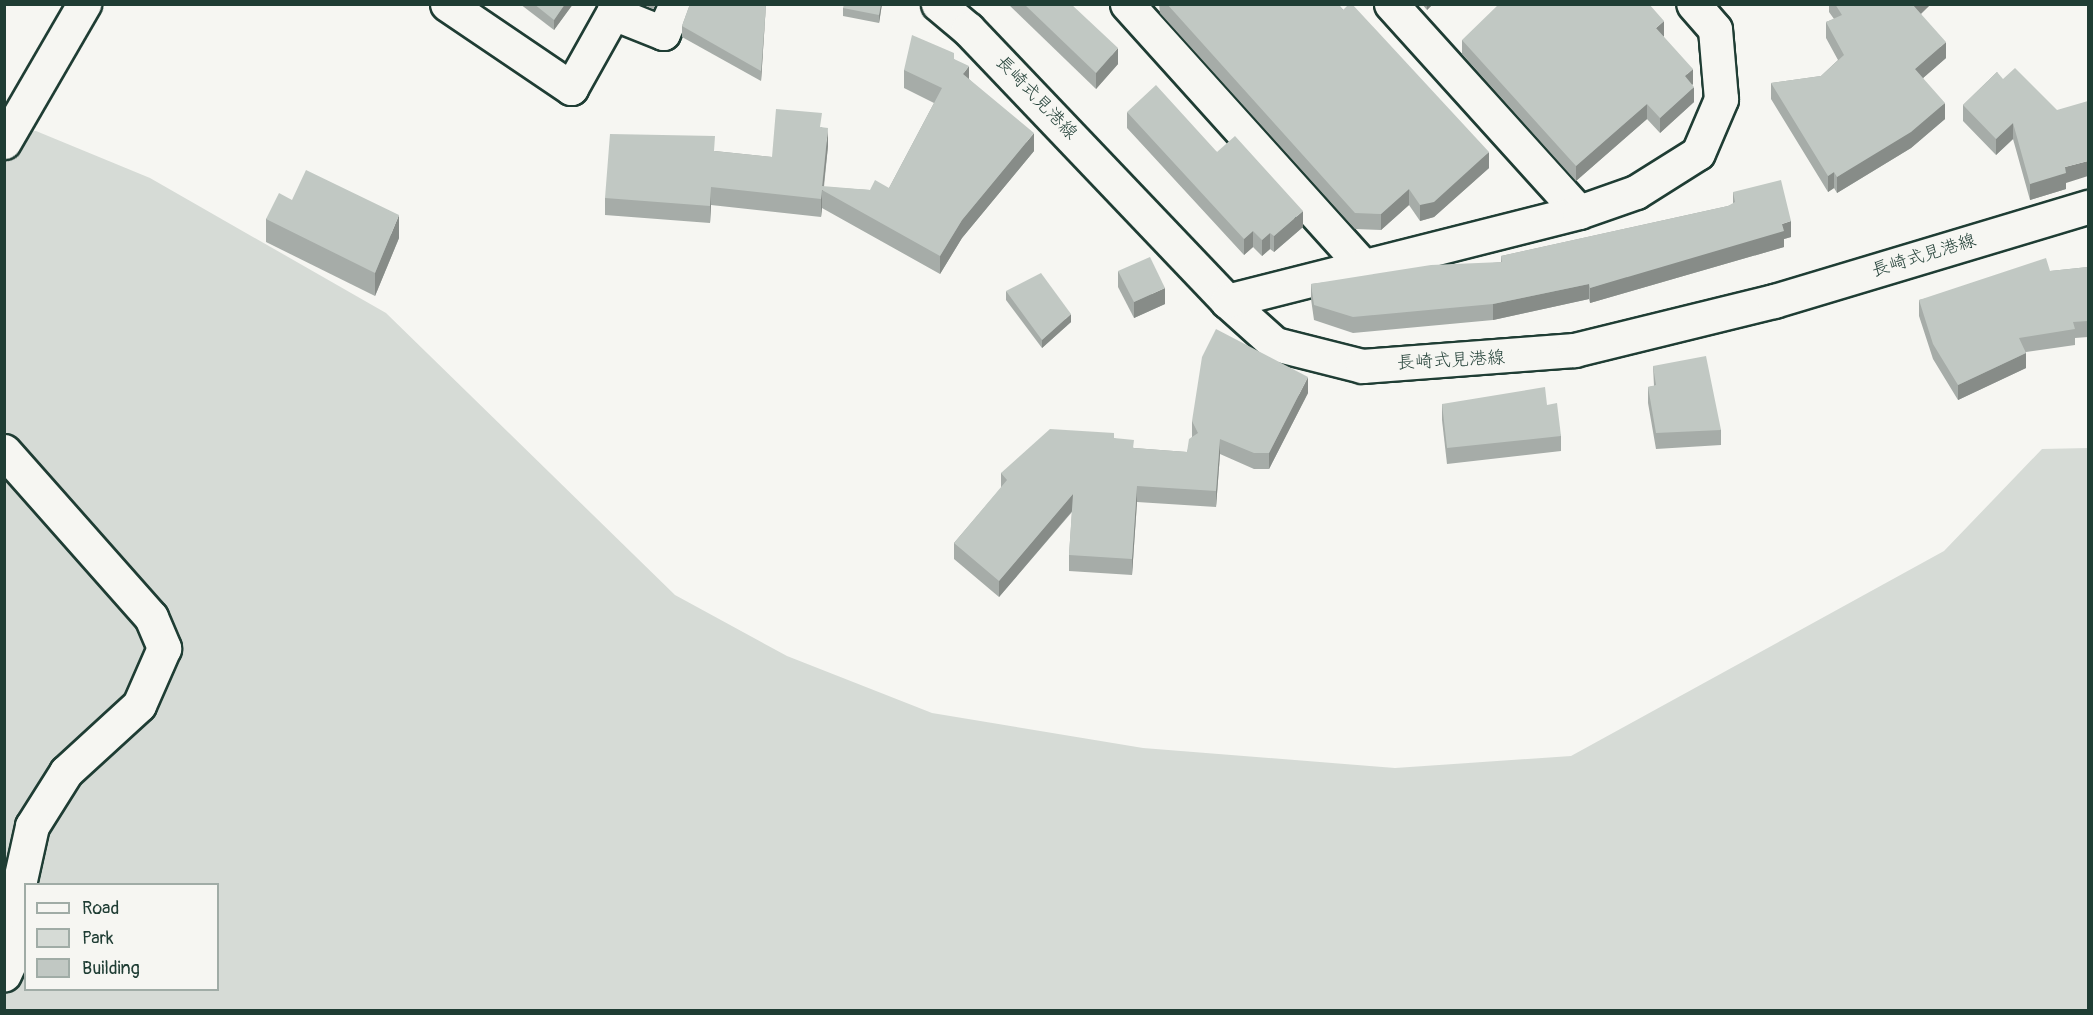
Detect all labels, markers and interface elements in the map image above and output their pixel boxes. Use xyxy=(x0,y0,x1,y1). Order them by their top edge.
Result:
street label: 長崎式見港線 xyxy=(991,52,1081,144)
street label: 長崎式見港線 xyxy=(1869,230,1979,282)
street label: 長崎式見港線 xyxy=(1397,347,1505,375)
legend xyxy=(24,883,219,991)
text: Road xyxy=(82,897,119,920)
text: Park xyxy=(82,927,114,950)
text: Building xyxy=(82,957,140,980)

